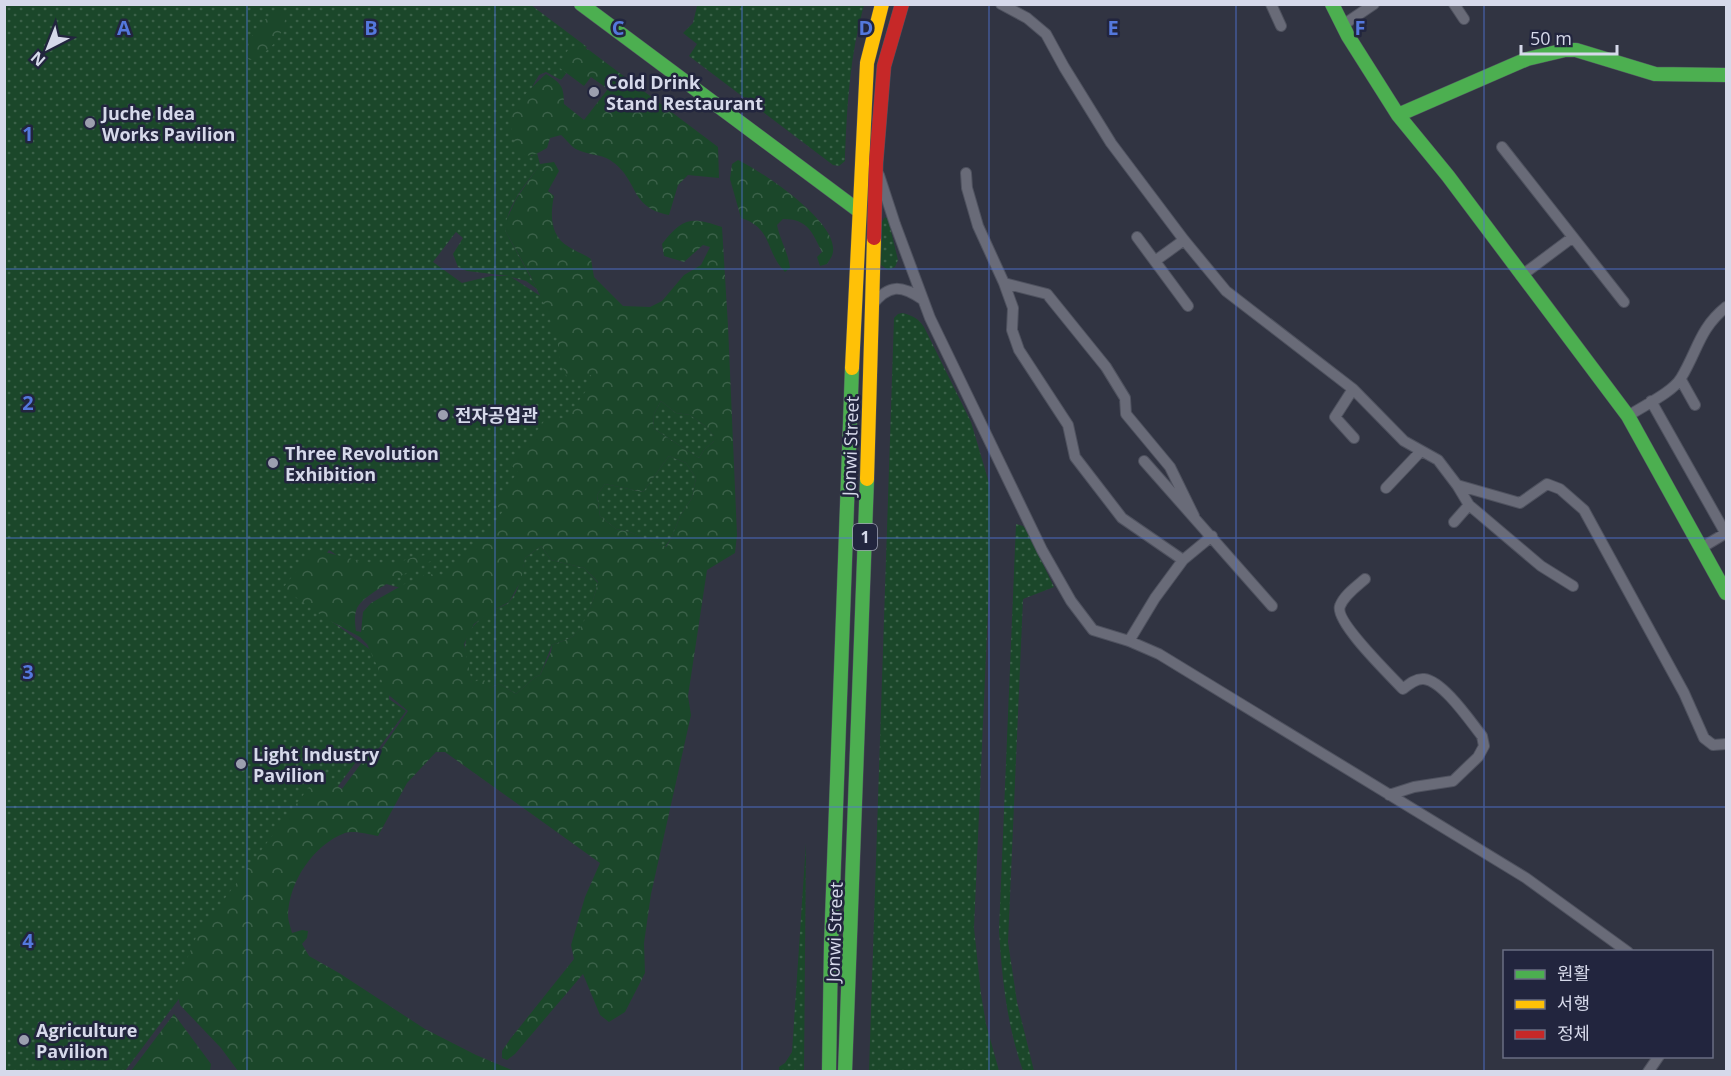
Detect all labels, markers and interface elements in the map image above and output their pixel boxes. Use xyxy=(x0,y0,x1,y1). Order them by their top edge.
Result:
text: A xyxy=(117,14,131,41)
text: B xyxy=(364,14,378,41)
text: C xyxy=(612,14,625,41)
text: D xyxy=(859,14,873,41)
text: E xyxy=(1107,14,1119,41)
text: F xyxy=(1355,14,1365,41)
north arrow xyxy=(18,18,78,78)
scale bar xyxy=(1521,18,1617,56)
text: 50 m xyxy=(1530,26,1572,50)
text: N xyxy=(26,47,50,72)
place label: Cold Drink Stand Restaurant xyxy=(606,70,763,115)
marker: Cold Drink Stand Restaurant xyxy=(587,85,601,99)
place label: Juche Idea Works Pavilion xyxy=(100,101,235,146)
marker: Juche Idea Works Pavilion xyxy=(83,116,97,130)
text: 1 xyxy=(22,120,34,147)
text: 2 xyxy=(22,389,34,416)
street label: Jonwi Street xyxy=(836,396,864,498)
place label: 전자공업관 xyxy=(455,403,538,427)
marker: 전자공업관 xyxy=(436,408,450,422)
place label: Three Revolution Exhibition xyxy=(285,441,439,486)
marker: Three Revolution Exhibition xyxy=(266,456,280,470)
road number: 1 xyxy=(853,524,877,550)
text: 3 xyxy=(22,658,34,685)
place label: Light Industry Pavilion xyxy=(253,742,380,787)
marker: Light Industry Pavilion xyxy=(234,757,248,771)
street label: Jonwi Street xyxy=(820,882,848,984)
text: 4 xyxy=(22,927,34,954)
legend xyxy=(1503,950,1713,1058)
text: 원활 xyxy=(1557,961,1590,985)
text: 서행 xyxy=(1557,991,1590,1015)
place label: Agriculture Pavilion xyxy=(36,1018,137,1063)
text: 정체 xyxy=(1557,1021,1590,1045)
marker: Agriculture Pavilion xyxy=(17,1033,31,1047)

